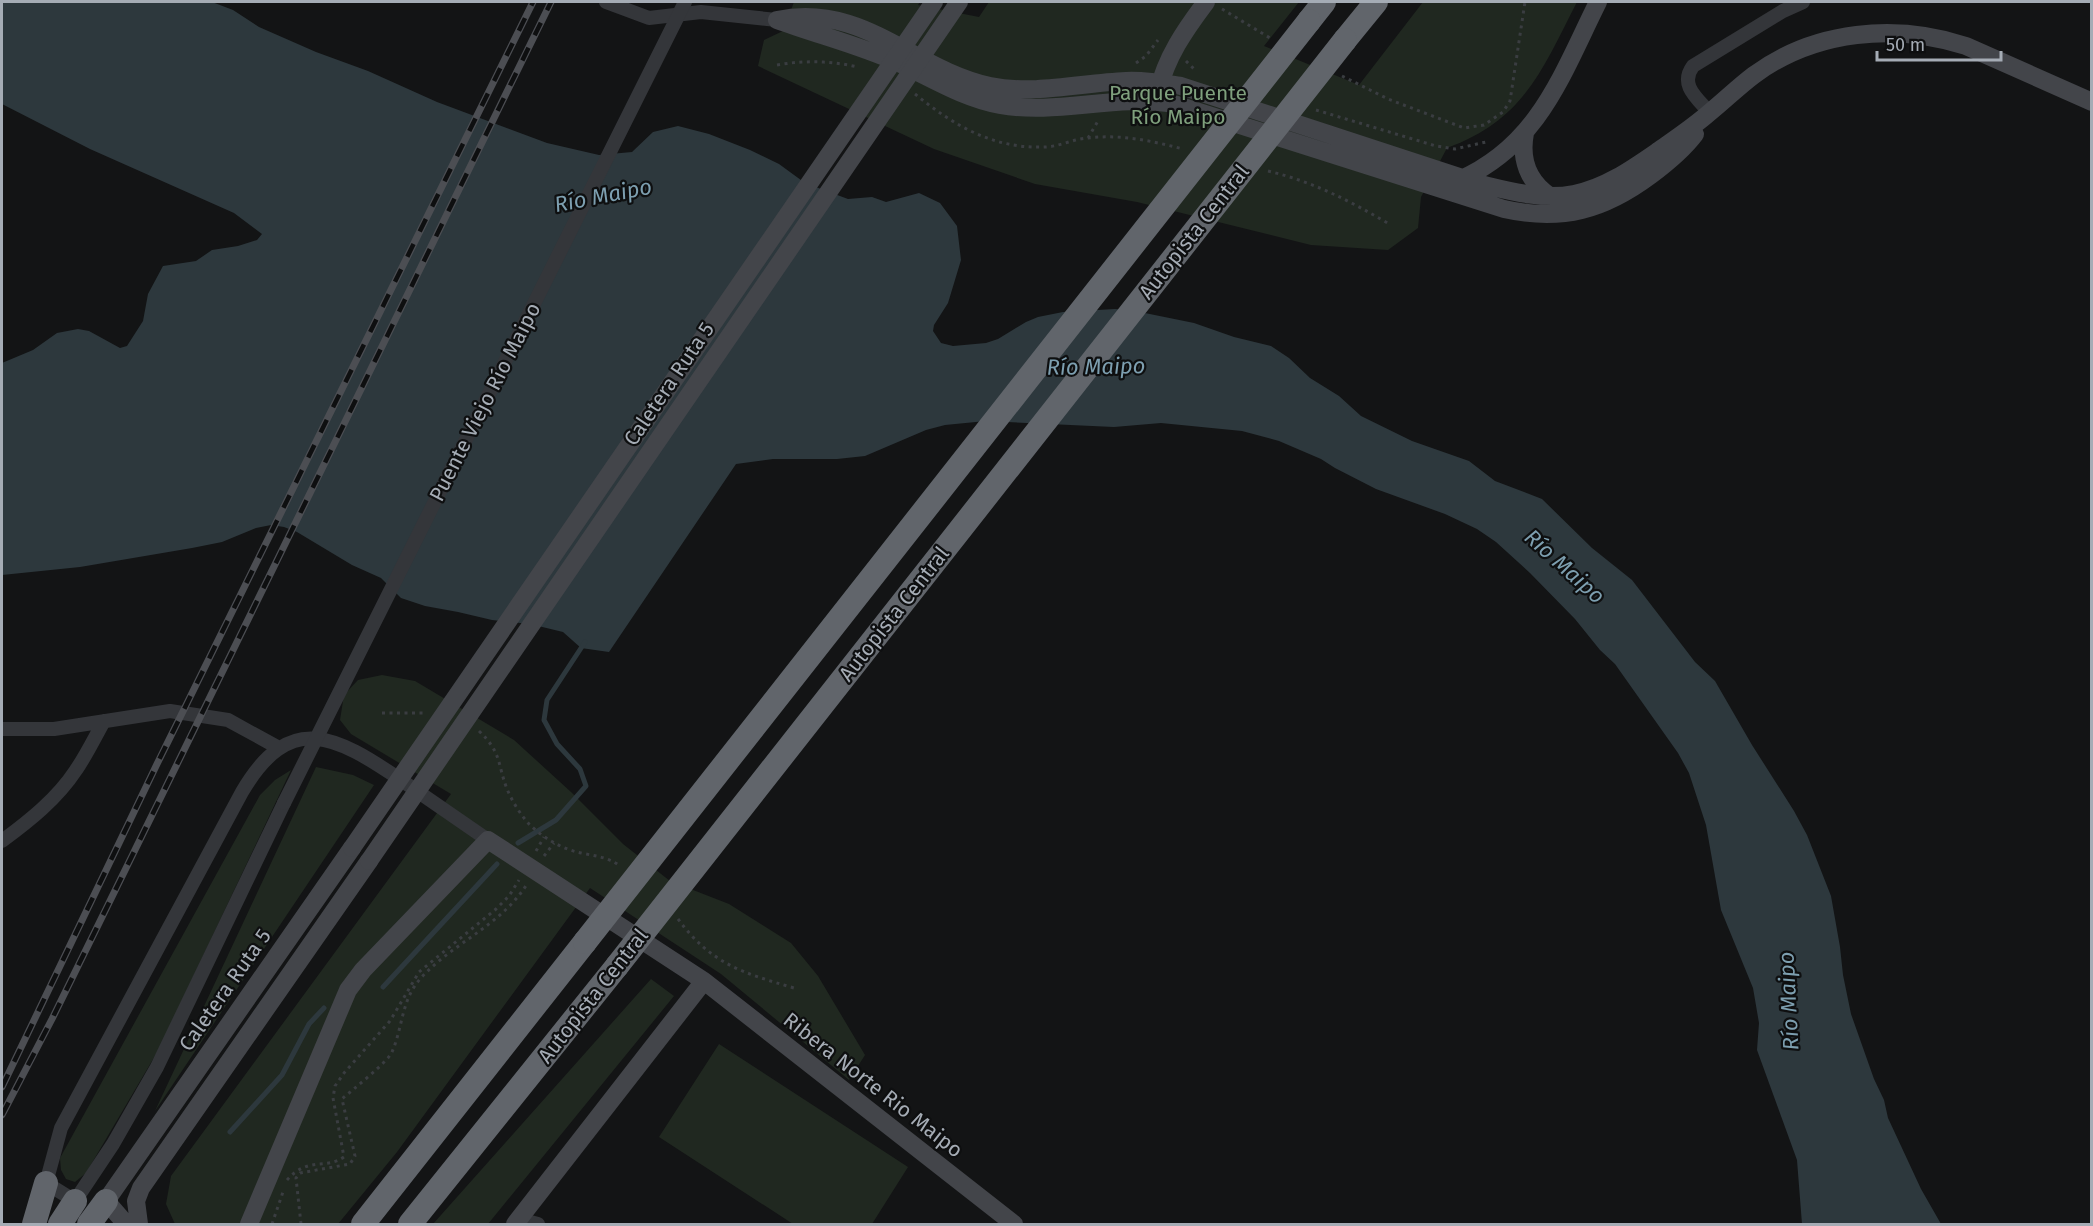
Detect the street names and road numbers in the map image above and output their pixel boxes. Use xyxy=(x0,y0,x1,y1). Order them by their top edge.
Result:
street label: Autopista Central xyxy=(1133,159,1255,305)
street label: Puente Viejo Río Maipo xyxy=(424,298,546,506)
street label: Caletera Ruta 5 xyxy=(618,317,720,451)
street label: Autopista Central xyxy=(833,541,955,687)
street label: Autopista Central xyxy=(532,923,654,1069)
street label: Caletera Ruta 5 xyxy=(173,924,277,1056)
street label: Ribera Norte Rio Maipo xyxy=(778,1007,968,1163)

